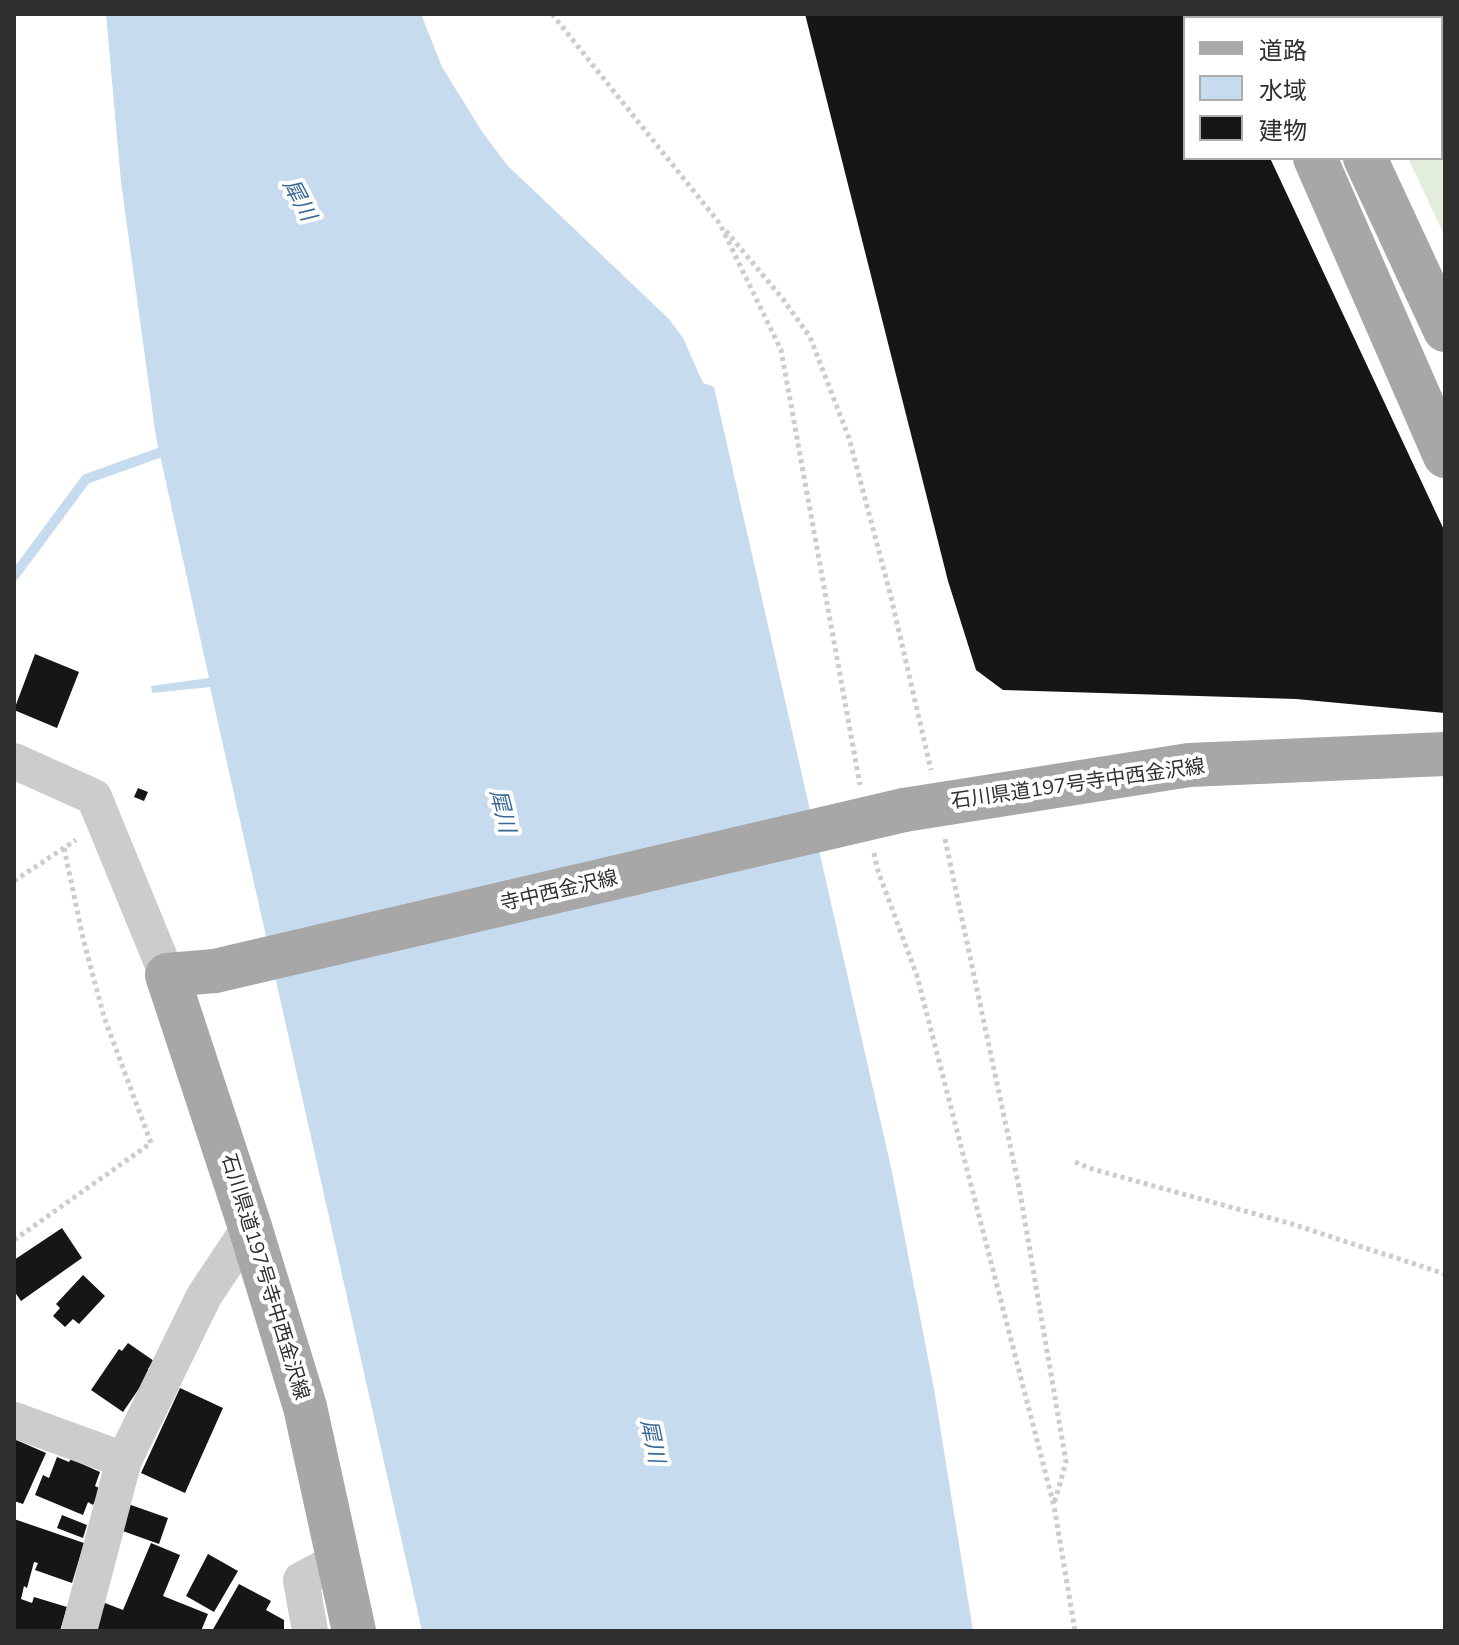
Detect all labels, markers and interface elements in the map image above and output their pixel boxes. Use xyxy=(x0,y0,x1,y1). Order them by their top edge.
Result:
legend xyxy=(1183,16,1443,160)
text: 道路 xyxy=(1259,35,1307,65)
text: 水域 xyxy=(1259,75,1307,105)
text: 建物 xyxy=(1259,115,1307,145)
water label: 犀川 xyxy=(277,174,321,226)
street label: 石川県道197号寺中西金沢線 xyxy=(950,754,1206,814)
water label: 犀川 xyxy=(484,786,520,836)
street label: 寺中西金沢線 xyxy=(498,866,620,916)
street label: 石川県道197号寺中西金沢線 xyxy=(216,1151,314,1403)
water label: 犀川 xyxy=(635,1417,669,1465)

